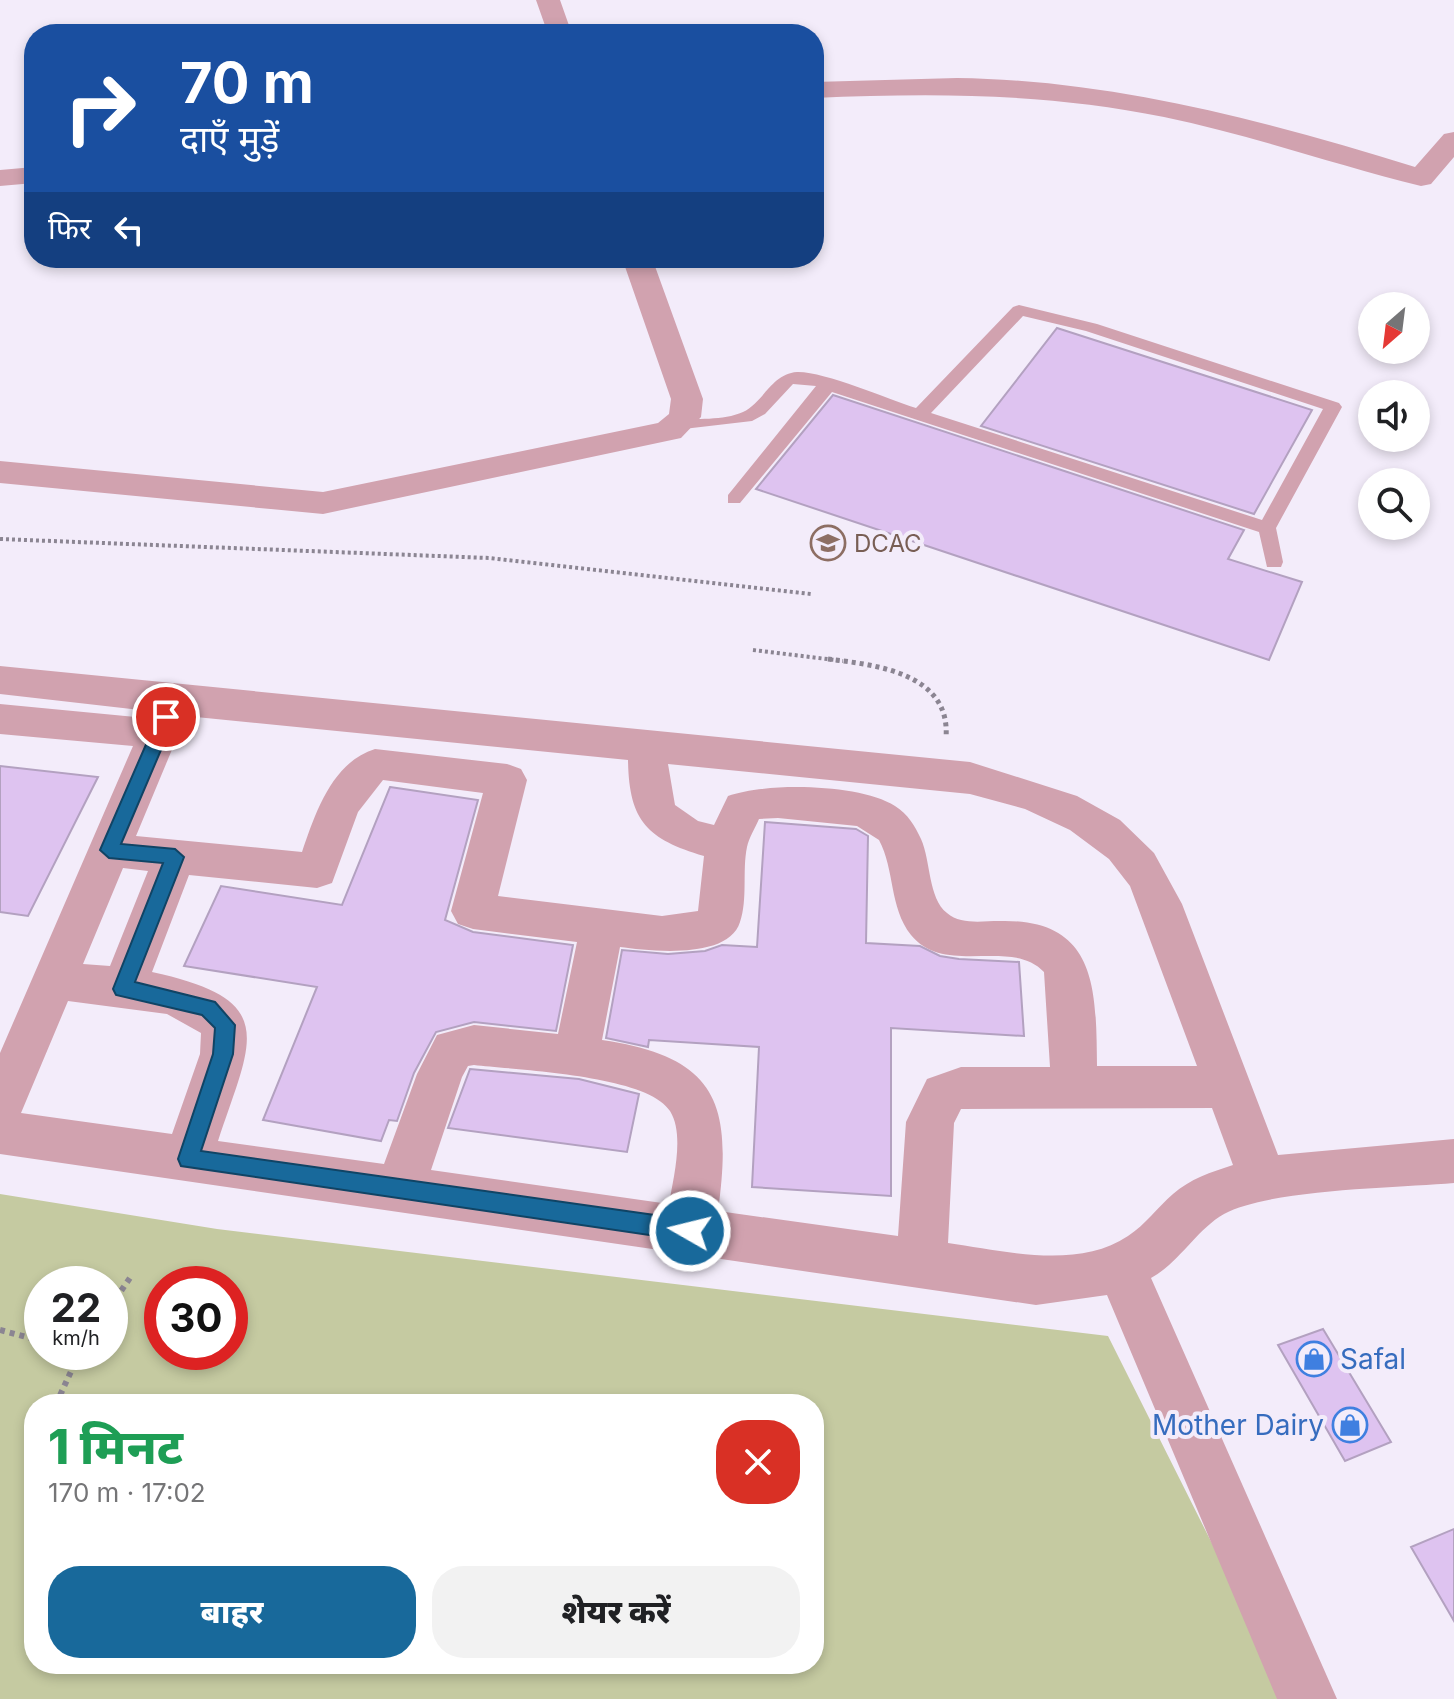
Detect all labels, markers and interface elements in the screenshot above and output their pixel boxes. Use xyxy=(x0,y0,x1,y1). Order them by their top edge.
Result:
text: 70 m xyxy=(180,49,314,117)
icon: right xyxy=(48,56,152,160)
text: दाएँ मुड़ें xyxy=(180,117,279,161)
icon: left xyxy=(107,208,151,252)
text: फिर xyxy=(48,210,91,246)
north arrow xyxy=(1358,292,1430,364)
map controls xyxy=(1358,292,1430,540)
button: sound xyxy=(1358,380,1430,452)
button: search xyxy=(1358,468,1430,540)
school or university icon: DCAC xyxy=(809,524,847,562)
place label: DCAC xyxy=(854,529,922,558)
pin xyxy=(132,683,200,751)
icon: arrive xyxy=(144,695,188,739)
position arrow xyxy=(648,1189,732,1273)
speed limit sign: 30 xyxy=(144,1266,248,1370)
text: 22 xyxy=(51,1283,101,1332)
text: km/h xyxy=(52,1326,100,1350)
shop icon: Safal xyxy=(1295,1340,1333,1378)
place label: Safal xyxy=(1340,1342,1406,1376)
shop icon: Mother Dairy xyxy=(1331,1406,1369,1444)
place label: Mother Dairy xyxy=(1152,1408,1324,1442)
text: 1 मिनट xyxy=(48,1417,183,1476)
button: close xyxy=(716,1420,800,1504)
text: 170 m · 17:02 xyxy=(48,1477,206,1508)
button: बाहर xyxy=(48,1566,416,1658)
button: शेयर करें xyxy=(432,1566,800,1658)

